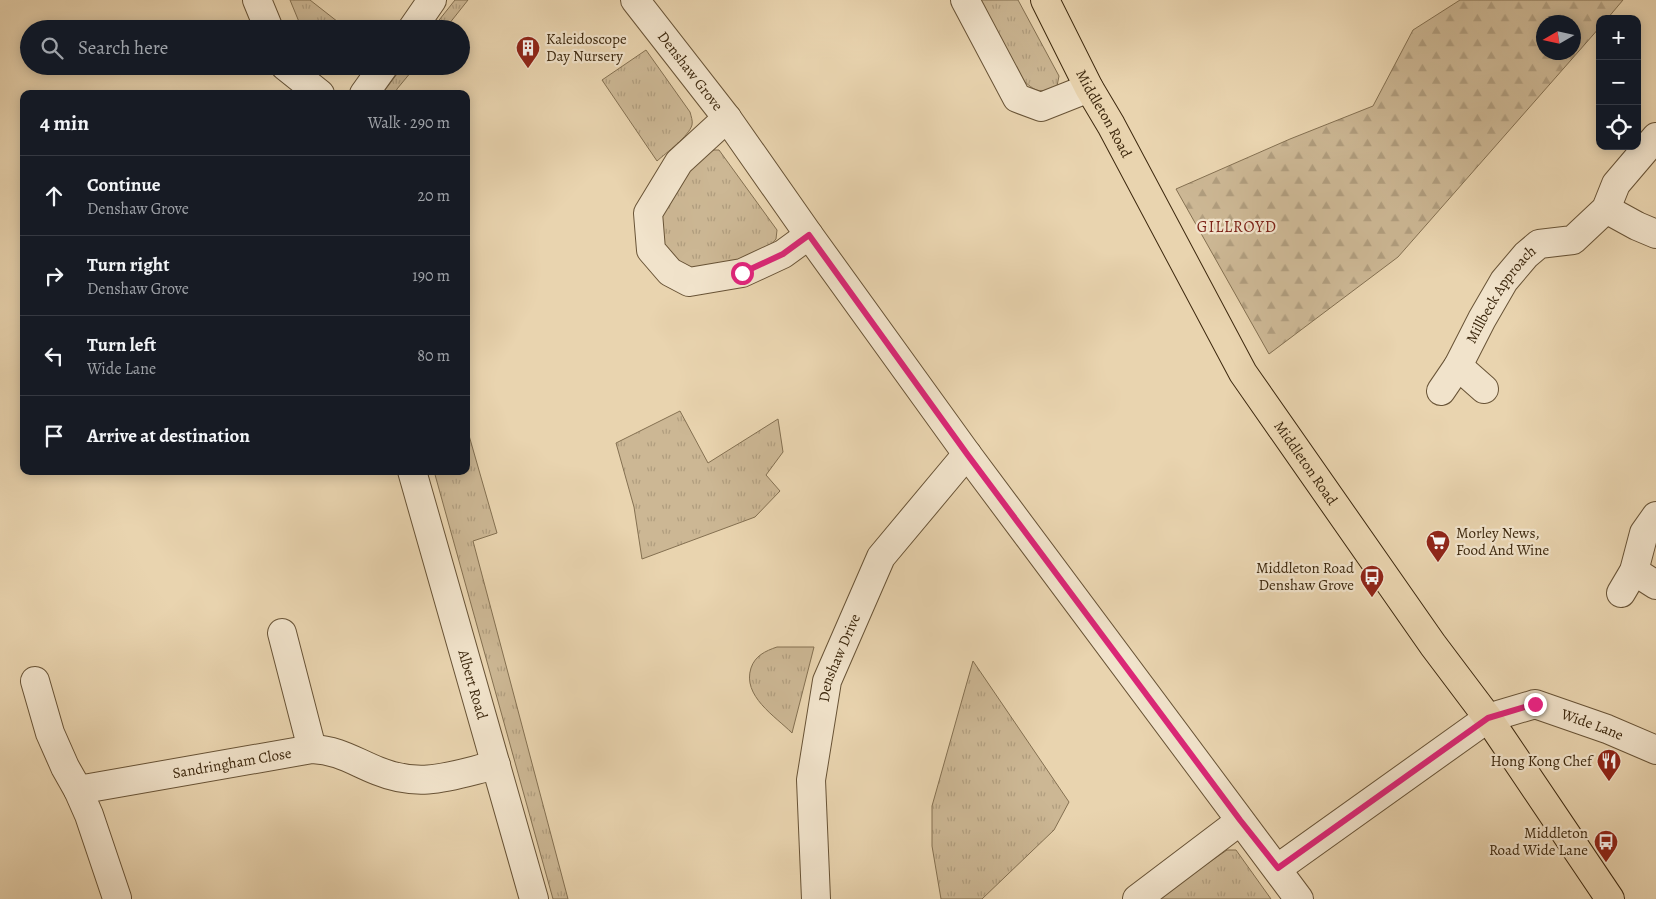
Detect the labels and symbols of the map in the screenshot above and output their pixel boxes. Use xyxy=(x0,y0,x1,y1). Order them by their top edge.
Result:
north arrow xyxy=(1536,15,1581,60)
street label: Denshaw Grove xyxy=(653,27,728,115)
place label: Kaleidoscope Day Nursery xyxy=(546,29,627,66)
building icon: Kaleidoscope Day Nursery xyxy=(515,35,541,69)
street label: Middleton Road xyxy=(1071,66,1137,162)
district label: GILLROYD xyxy=(1197,216,1277,238)
street label: Millbeck Approach xyxy=(1461,241,1540,347)
route start xyxy=(731,262,754,285)
street label: Middleton Road xyxy=(1269,417,1343,510)
place label: Morley News, Food And Wine xyxy=(1456,523,1550,560)
supermarket icon: Morley News, Food And Wine xyxy=(1425,529,1451,563)
place label: Middleton Road Denshaw Grove xyxy=(1256,558,1355,595)
bus stop icon: Middleton Road Denshaw Grove xyxy=(1359,564,1385,598)
street label: Denshaw Drive xyxy=(814,610,865,703)
street label: Albert Road xyxy=(453,646,493,722)
route end xyxy=(1524,693,1547,716)
street label: Wide Lane xyxy=(1558,704,1627,745)
street label: Sandringham Close xyxy=(171,743,293,783)
restaurant icon: Hong Kong Chef xyxy=(1596,748,1622,782)
place label: Hong Kong Chef xyxy=(1491,751,1594,771)
place label: Middleton Road Wide Lane xyxy=(1489,823,1588,860)
bus stop icon: Middleton Road Wide Lane xyxy=(1593,829,1619,863)

